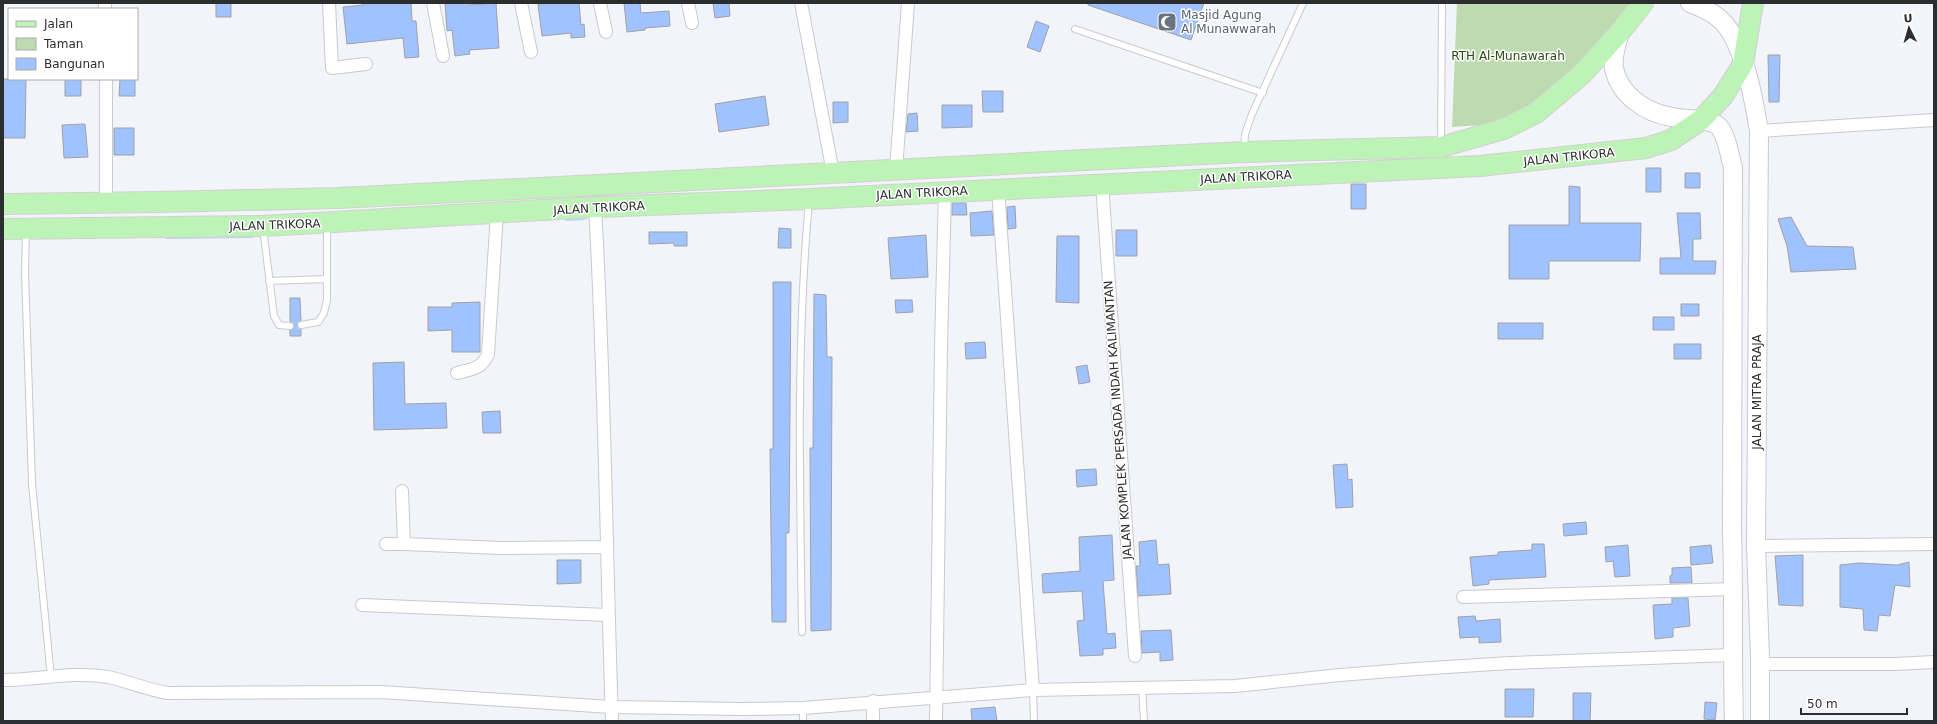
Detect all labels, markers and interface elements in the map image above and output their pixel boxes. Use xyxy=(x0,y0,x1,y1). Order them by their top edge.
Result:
legend xyxy=(8,8,138,80)
place label: Masjid Agung Al Munawwarah xyxy=(1181,8,1276,36)
north arrow xyxy=(1889,8,1929,48)
mosque icon: Masjid Agung Al Munawwarah xyxy=(1156,11,1178,33)
text: U xyxy=(1903,12,1913,25)
text: Jalan xyxy=(43,17,73,31)
text: Taman xyxy=(43,37,83,51)
park label: RTH Al-Munawarah xyxy=(1451,49,1565,63)
text: Bangunan xyxy=(44,57,105,71)
street label: JALAN TRIKORA xyxy=(1522,145,1616,169)
street label: JALAN TRIKORA xyxy=(1199,168,1293,186)
street label: JALAN TRIKORA xyxy=(875,184,969,202)
street label: JALAN TRIKORA xyxy=(552,199,646,217)
street label: JALAN TRIKORA xyxy=(228,216,322,234)
street label: JALAN KOMPLEK PERSADA INDAH KALIMANTAN xyxy=(1101,280,1135,561)
street label: JALAN MITRA PRAJA xyxy=(1750,333,1764,451)
scale bar xyxy=(1801,690,1907,716)
text: 50 m xyxy=(1807,697,1838,711)

